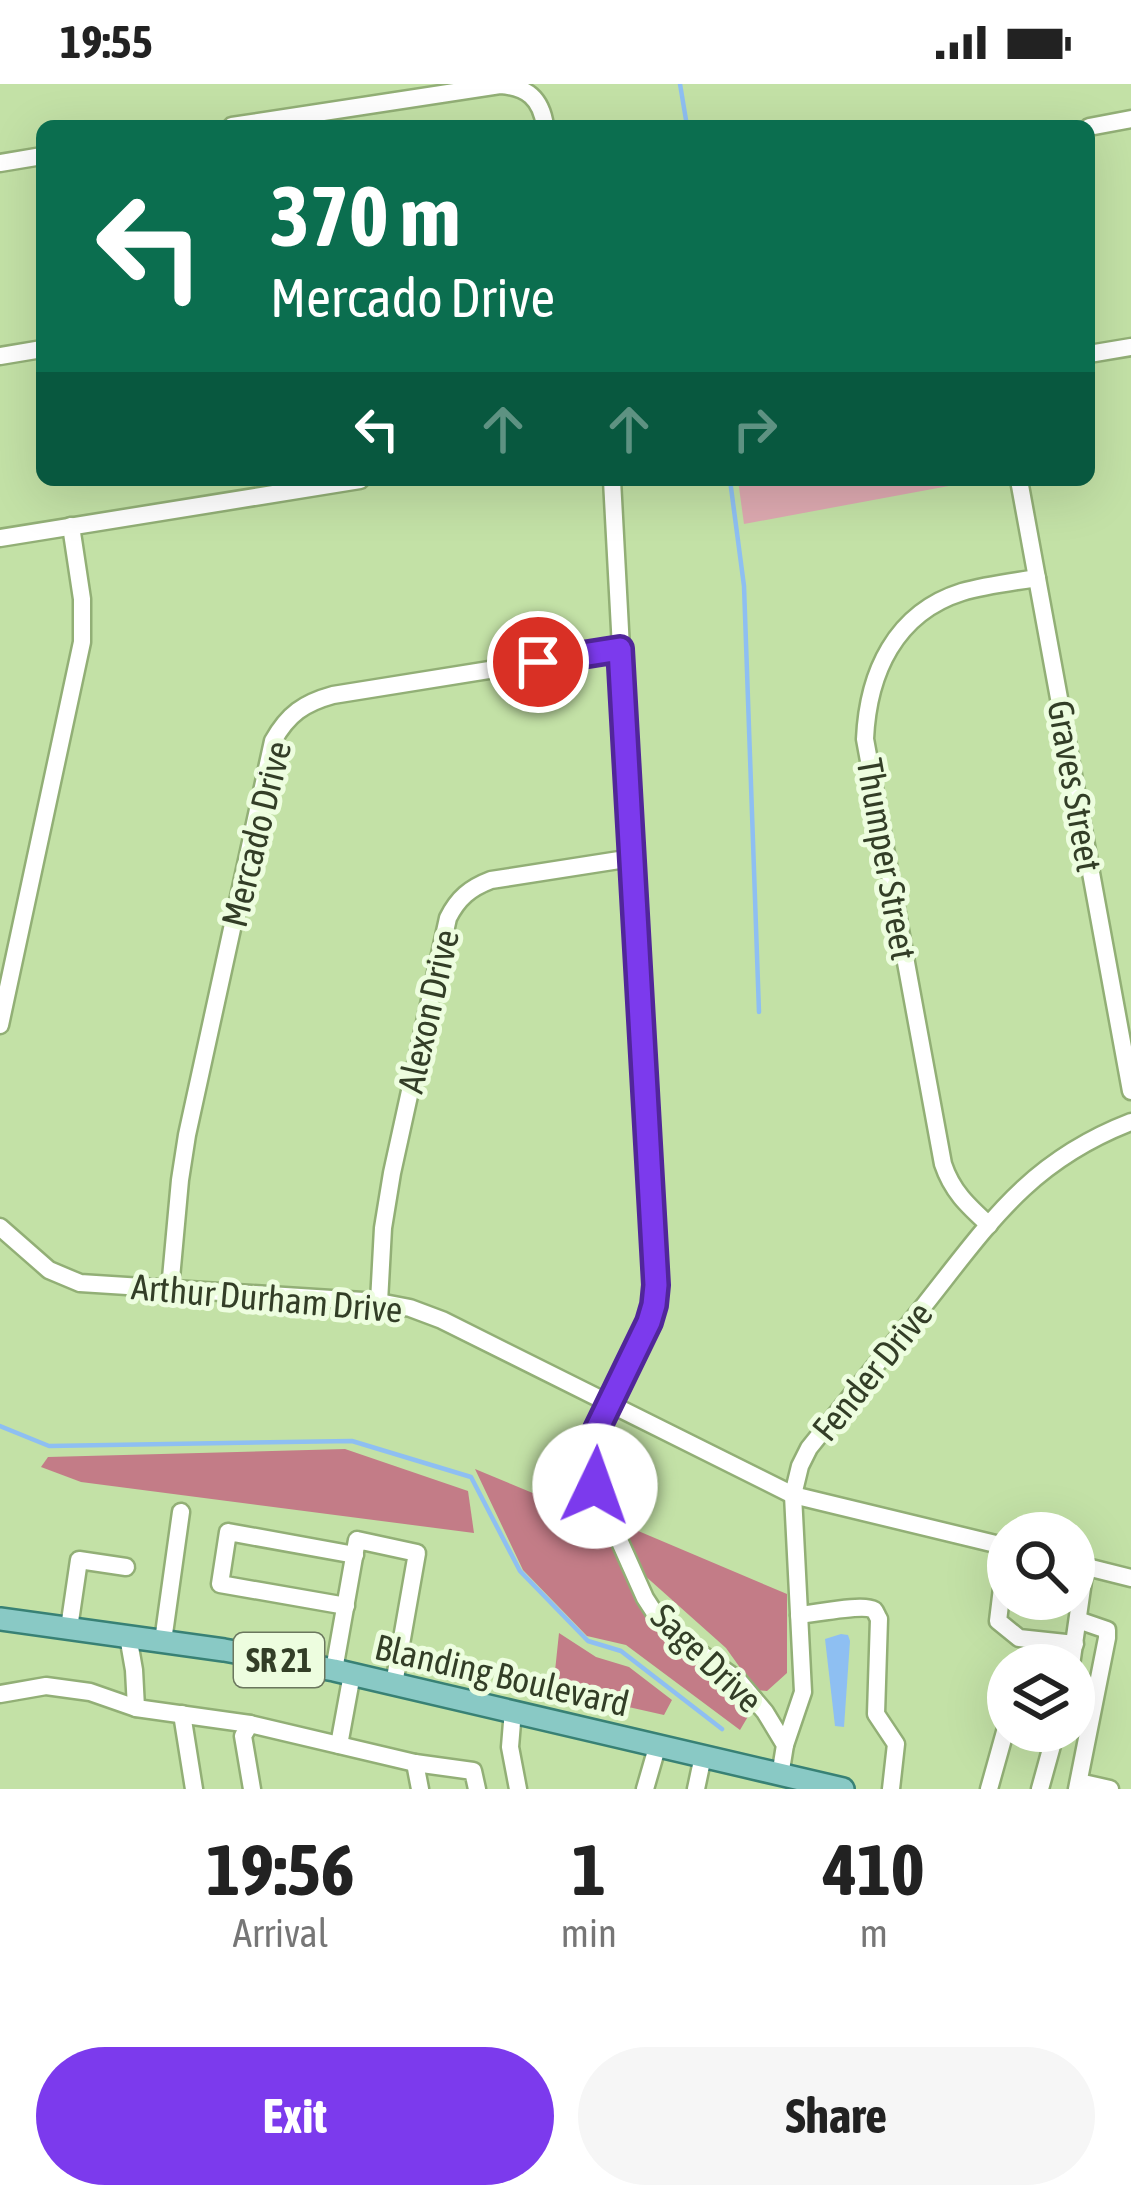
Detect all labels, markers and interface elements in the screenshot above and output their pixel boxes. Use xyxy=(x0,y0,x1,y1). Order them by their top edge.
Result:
text: 19:55 xyxy=(60,16,153,68)
icon: left xyxy=(72,168,228,324)
text: 370 m xyxy=(270,168,460,264)
text: Mercado Drive xyxy=(270,267,555,328)
icon: left xyxy=(344,396,410,462)
icon: ahead xyxy=(470,396,536,462)
icon: ahead xyxy=(596,396,662,462)
icon: right xyxy=(722,396,788,462)
pin xyxy=(487,611,589,713)
icon: arrive xyxy=(505,629,571,695)
street label: Graves Street xyxy=(1039,697,1111,875)
street label: Mercado Drive xyxy=(213,737,299,931)
street label: Thumper Street xyxy=(849,755,925,963)
street label: Alexon Drive xyxy=(389,925,467,1097)
street label: Arthur Durham Drive xyxy=(130,1265,404,1331)
street label: Fender Drive xyxy=(803,1293,941,1449)
position arrow xyxy=(532,1423,658,1549)
map controls xyxy=(987,1512,1095,1752)
button: search xyxy=(987,1512,1095,1620)
street label: Sage Drive xyxy=(643,1595,771,1721)
street label: Blanding Boulevard xyxy=(371,1625,633,1725)
road number: SR 21 xyxy=(234,1633,324,1687)
button: layers xyxy=(987,1644,1095,1752)
text: 19:56 xyxy=(206,1828,355,1910)
text: 1 xyxy=(572,1828,606,1910)
text: 410 xyxy=(823,1828,925,1910)
text: Arrival xyxy=(233,1911,328,1955)
text: min xyxy=(561,1911,617,1955)
text: m xyxy=(860,1911,888,1955)
button: Exit xyxy=(36,2047,554,2185)
button: Share xyxy=(578,2047,1095,2185)

